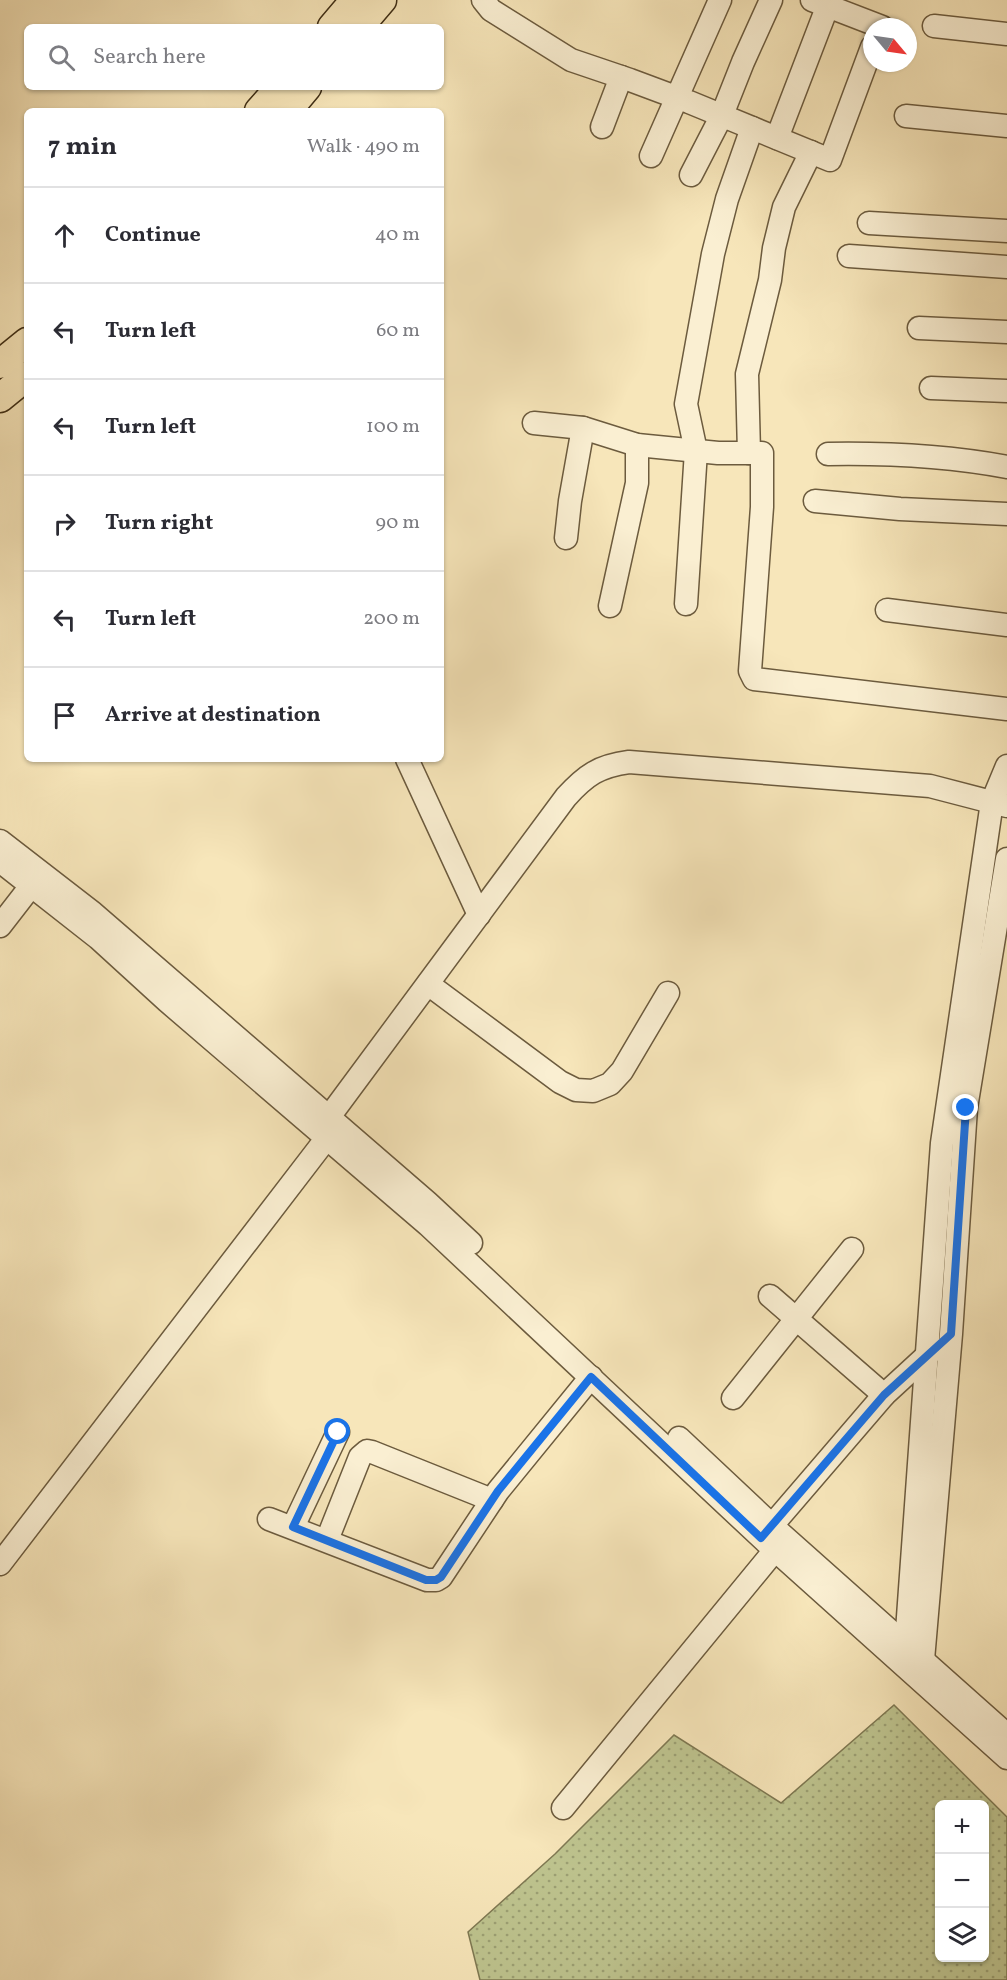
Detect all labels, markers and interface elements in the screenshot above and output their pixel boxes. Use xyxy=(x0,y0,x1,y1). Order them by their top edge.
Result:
north arrow xyxy=(863,18,917,72)
search box xyxy=(24,24,444,90)
icon: search xyxy=(45,41,78,74)
text: Search here xyxy=(93,42,206,73)
text: 7 min xyxy=(48,129,117,165)
text: Walk · 490 m xyxy=(307,133,420,161)
icon: ahead xyxy=(48,219,81,252)
text: Continue xyxy=(105,220,201,251)
text: 40 m xyxy=(375,221,420,249)
icon: left xyxy=(48,315,81,348)
text: Turn left xyxy=(105,316,196,347)
text: 60 m xyxy=(376,317,420,345)
icon: left xyxy=(48,411,81,444)
text: Turn left xyxy=(105,412,196,443)
text: 100 m xyxy=(366,413,420,441)
icon: right xyxy=(48,507,81,540)
text: Turn right xyxy=(105,508,213,539)
text: 90 m xyxy=(376,509,420,537)
icon: left xyxy=(48,603,81,636)
text: Turn left xyxy=(105,604,196,635)
text: 200 m xyxy=(363,605,420,633)
icon: arrive xyxy=(48,699,81,732)
text: Arrive at destination xyxy=(105,700,321,731)
route end xyxy=(952,1094,978,1120)
route start xyxy=(324,1418,350,1444)
map controls xyxy=(935,1800,989,1962)
button: + xyxy=(935,1800,989,1854)
button: − xyxy=(935,1854,989,1908)
button: layers xyxy=(935,1908,989,1962)

